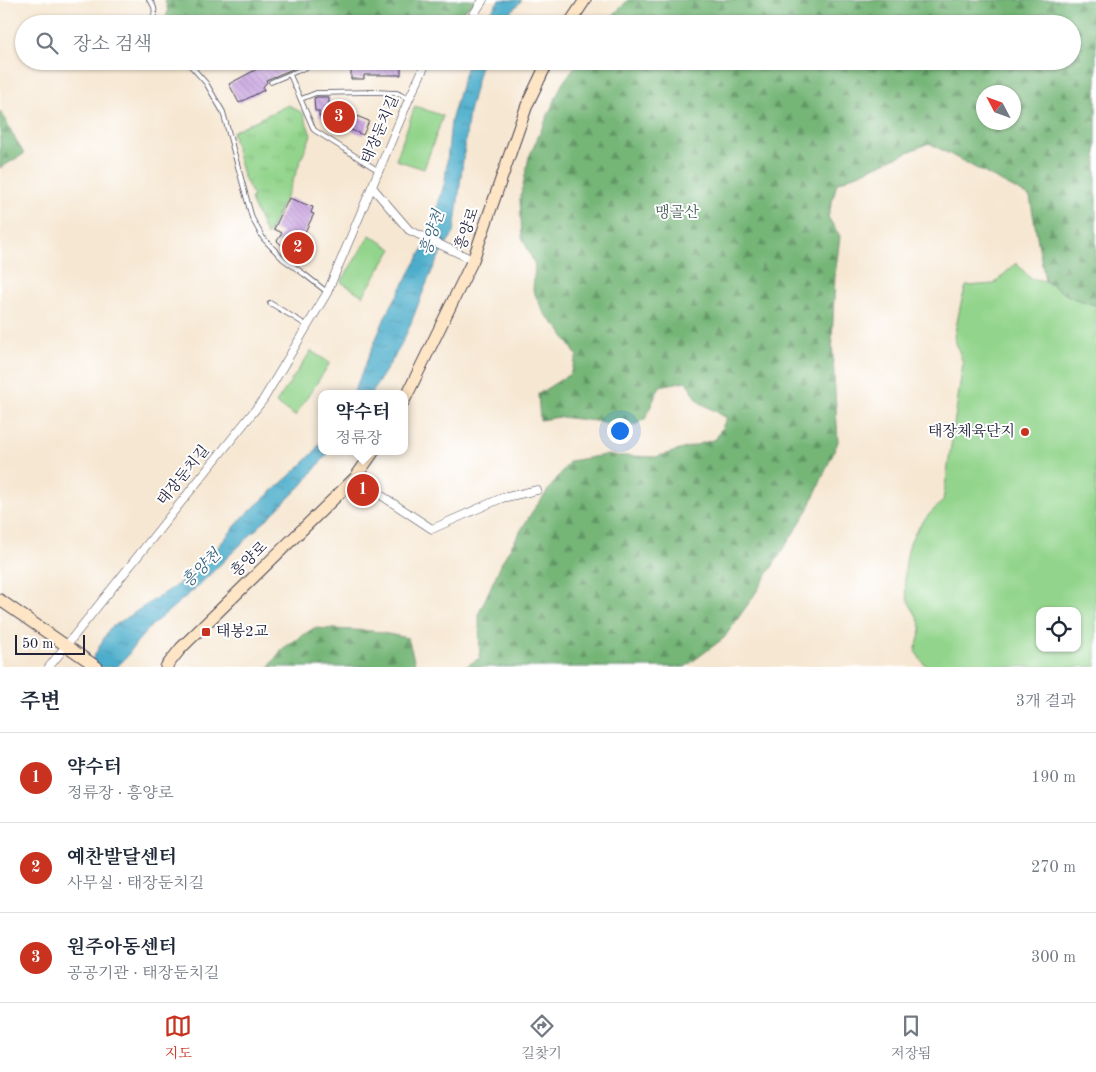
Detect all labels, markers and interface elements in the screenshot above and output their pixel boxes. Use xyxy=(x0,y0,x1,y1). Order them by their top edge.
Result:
search box xyxy=(15,15,1081,70)
icon: search xyxy=(33,29,61,57)
text: 장소 검색 xyxy=(73,36,152,55)
north arrow xyxy=(976,85,1021,130)
street label: 태장둔치길 xyxy=(358,93,402,166)
pin: 3 xyxy=(323,98,355,136)
park label: 맹골산 xyxy=(655,204,699,221)
street label: 흥양로 xyxy=(451,205,482,252)
water label: 흥양천 xyxy=(416,206,448,258)
pin: 2 xyxy=(282,229,314,267)
popup xyxy=(318,390,408,455)
text: 약수터 xyxy=(335,404,391,423)
your location xyxy=(607,418,633,444)
place label: 태장체육단지 xyxy=(928,423,1015,440)
marker: 태장체육단지 xyxy=(1019,426,1031,438)
text: 정류장 xyxy=(335,431,382,447)
street label: 태장둔치길 xyxy=(154,442,213,509)
pin: 1 xyxy=(347,471,379,509)
street label: 흥양로 xyxy=(227,537,271,580)
water label: 흥양천 xyxy=(178,545,225,591)
map controls xyxy=(1036,607,1081,652)
button: locate xyxy=(1036,607,1081,652)
place label: 태봉2교 xyxy=(216,622,269,640)
marker: 태봉2교 xyxy=(200,626,212,638)
scale bar xyxy=(15,632,85,655)
text: 50 m xyxy=(22,637,53,651)
text: 주변 xyxy=(20,692,61,713)
text: 3개 결과 xyxy=(1016,694,1076,710)
text: 약수터 xyxy=(67,759,122,778)
text: 1 xyxy=(31,770,41,786)
text: 190 m xyxy=(1031,770,1076,786)
text: 정류장 · 흥양로 xyxy=(67,786,173,802)
text: 예찬발달센터 xyxy=(67,849,177,868)
text: 2 xyxy=(31,860,41,876)
text: 270 m xyxy=(1031,860,1076,876)
text: 사무실 · 태장둔치길 xyxy=(67,876,204,892)
text: 원주아동센터 xyxy=(67,939,177,958)
text: 3 xyxy=(31,950,41,966)
text: 300 m xyxy=(1031,950,1076,966)
text: 공공기관 · 태장둔치길 xyxy=(67,966,220,982)
tab: 지도 xyxy=(164,1012,192,1063)
tab: 길찾기 xyxy=(521,1012,562,1063)
tab: 저장됨 xyxy=(891,1012,932,1063)

